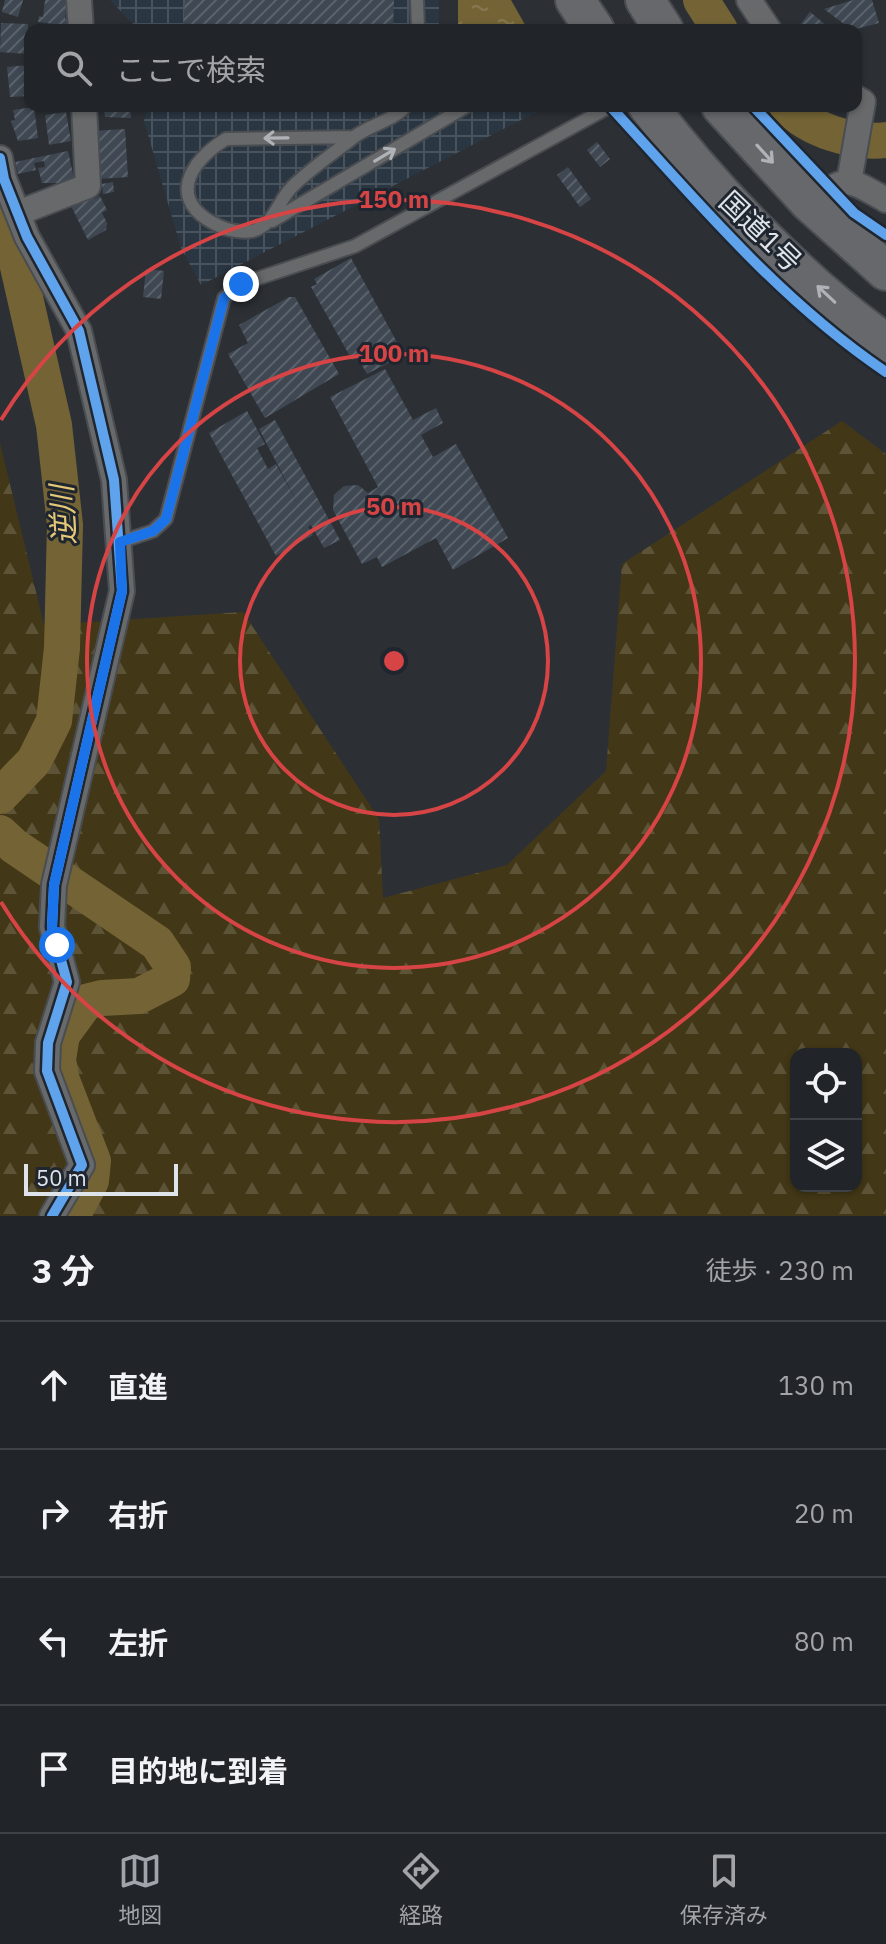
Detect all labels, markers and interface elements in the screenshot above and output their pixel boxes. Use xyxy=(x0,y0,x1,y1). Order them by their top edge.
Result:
search box xyxy=(24,24,862,112)
icon: search xyxy=(52,46,96,90)
text: ここで検索 xyxy=(116,50,266,89)
one-way arrow xyxy=(263,130,290,146)
one-way arrow xyxy=(755,144,773,164)
one-way arrow xyxy=(372,147,396,162)
text: 150 m xyxy=(359,183,429,215)
street label: 国道1号 xyxy=(712,183,810,279)
route end xyxy=(223,266,259,302)
one-way arrow xyxy=(816,284,836,303)
text: 100 m xyxy=(359,337,429,369)
water label: 逆川 xyxy=(41,481,83,546)
text: 50 m xyxy=(366,490,422,522)
centre of rings xyxy=(380,647,408,675)
route start xyxy=(39,927,75,963)
map controls xyxy=(790,1048,862,1192)
button: locate xyxy=(790,1048,862,1120)
button: layers xyxy=(790,1120,862,1192)
scale bar xyxy=(24,1160,178,1196)
text: 50 m xyxy=(36,1163,87,1192)
text: 3 分 xyxy=(32,1248,94,1292)
text: 徒歩 · 230 m xyxy=(706,1253,854,1287)
icon: ahead xyxy=(32,1363,76,1407)
text: 直進 xyxy=(108,1367,168,1406)
text: 130 m xyxy=(778,1368,854,1402)
icon: right xyxy=(32,1491,76,1535)
text: 右折 xyxy=(108,1495,168,1534)
text: 20 m xyxy=(794,1496,854,1530)
icon: left xyxy=(32,1619,76,1663)
text: 左折 xyxy=(108,1623,168,1662)
text: 80 m xyxy=(794,1624,854,1658)
icon: arrive xyxy=(32,1747,76,1791)
text: 目的地に到着 xyxy=(108,1751,288,1790)
tab: 地図 xyxy=(118,1849,162,1929)
tab: 経路 xyxy=(399,1849,443,1929)
tab: 保存済み xyxy=(680,1849,768,1929)

